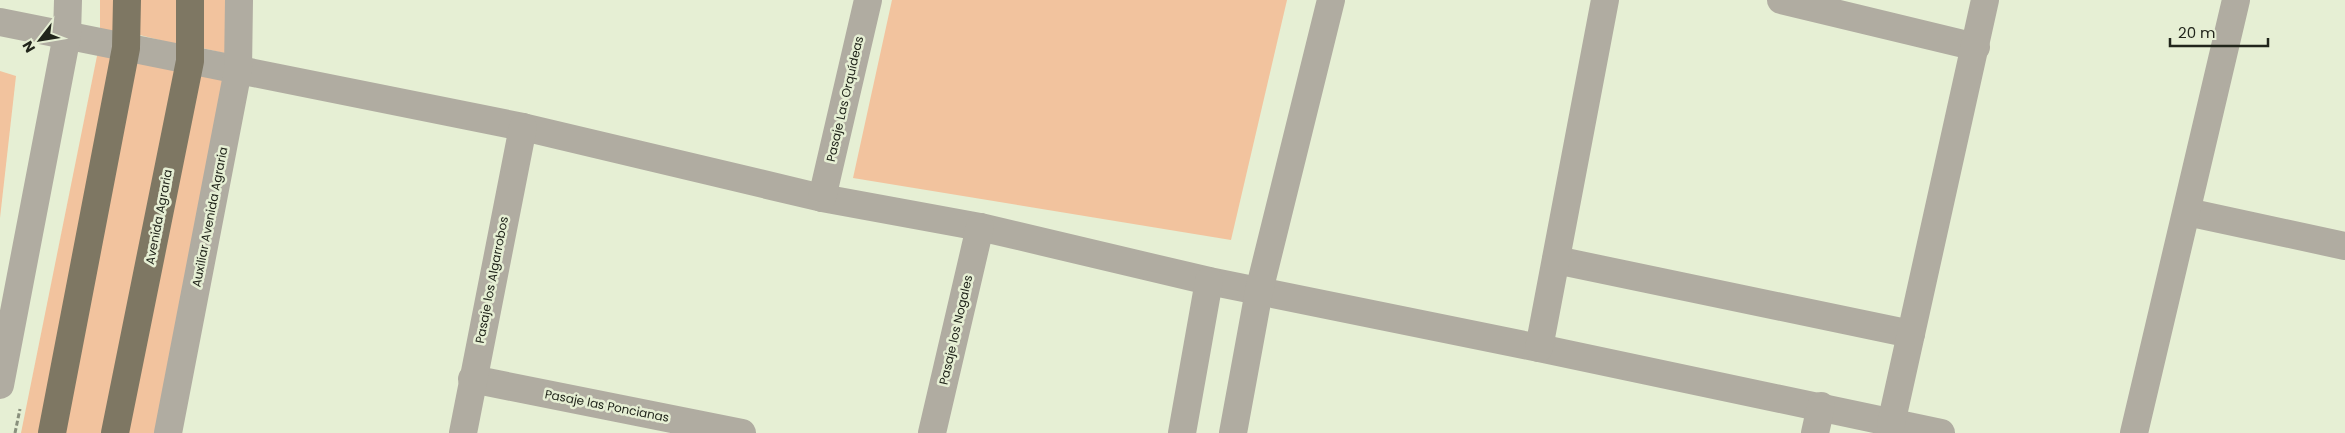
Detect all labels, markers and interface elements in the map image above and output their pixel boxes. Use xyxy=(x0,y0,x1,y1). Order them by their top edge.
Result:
north arrow xyxy=(15,15,65,65)
scale bar xyxy=(2170,15,2268,47)
text: 20 m xyxy=(2178,22,2216,43)
street label: Pasaje Las Orquídeas xyxy=(822,34,867,163)
text: N xyxy=(18,37,40,56)
street label: Auxiliar Avenida Agraria xyxy=(188,145,231,289)
street label: Avenida Agraria xyxy=(141,168,176,266)
street label: Pasaje los Algarrobos xyxy=(471,215,512,345)
street label: Pasaje los Nogales xyxy=(935,273,976,386)
street label: Pasaje las Poncianas xyxy=(543,385,671,426)

